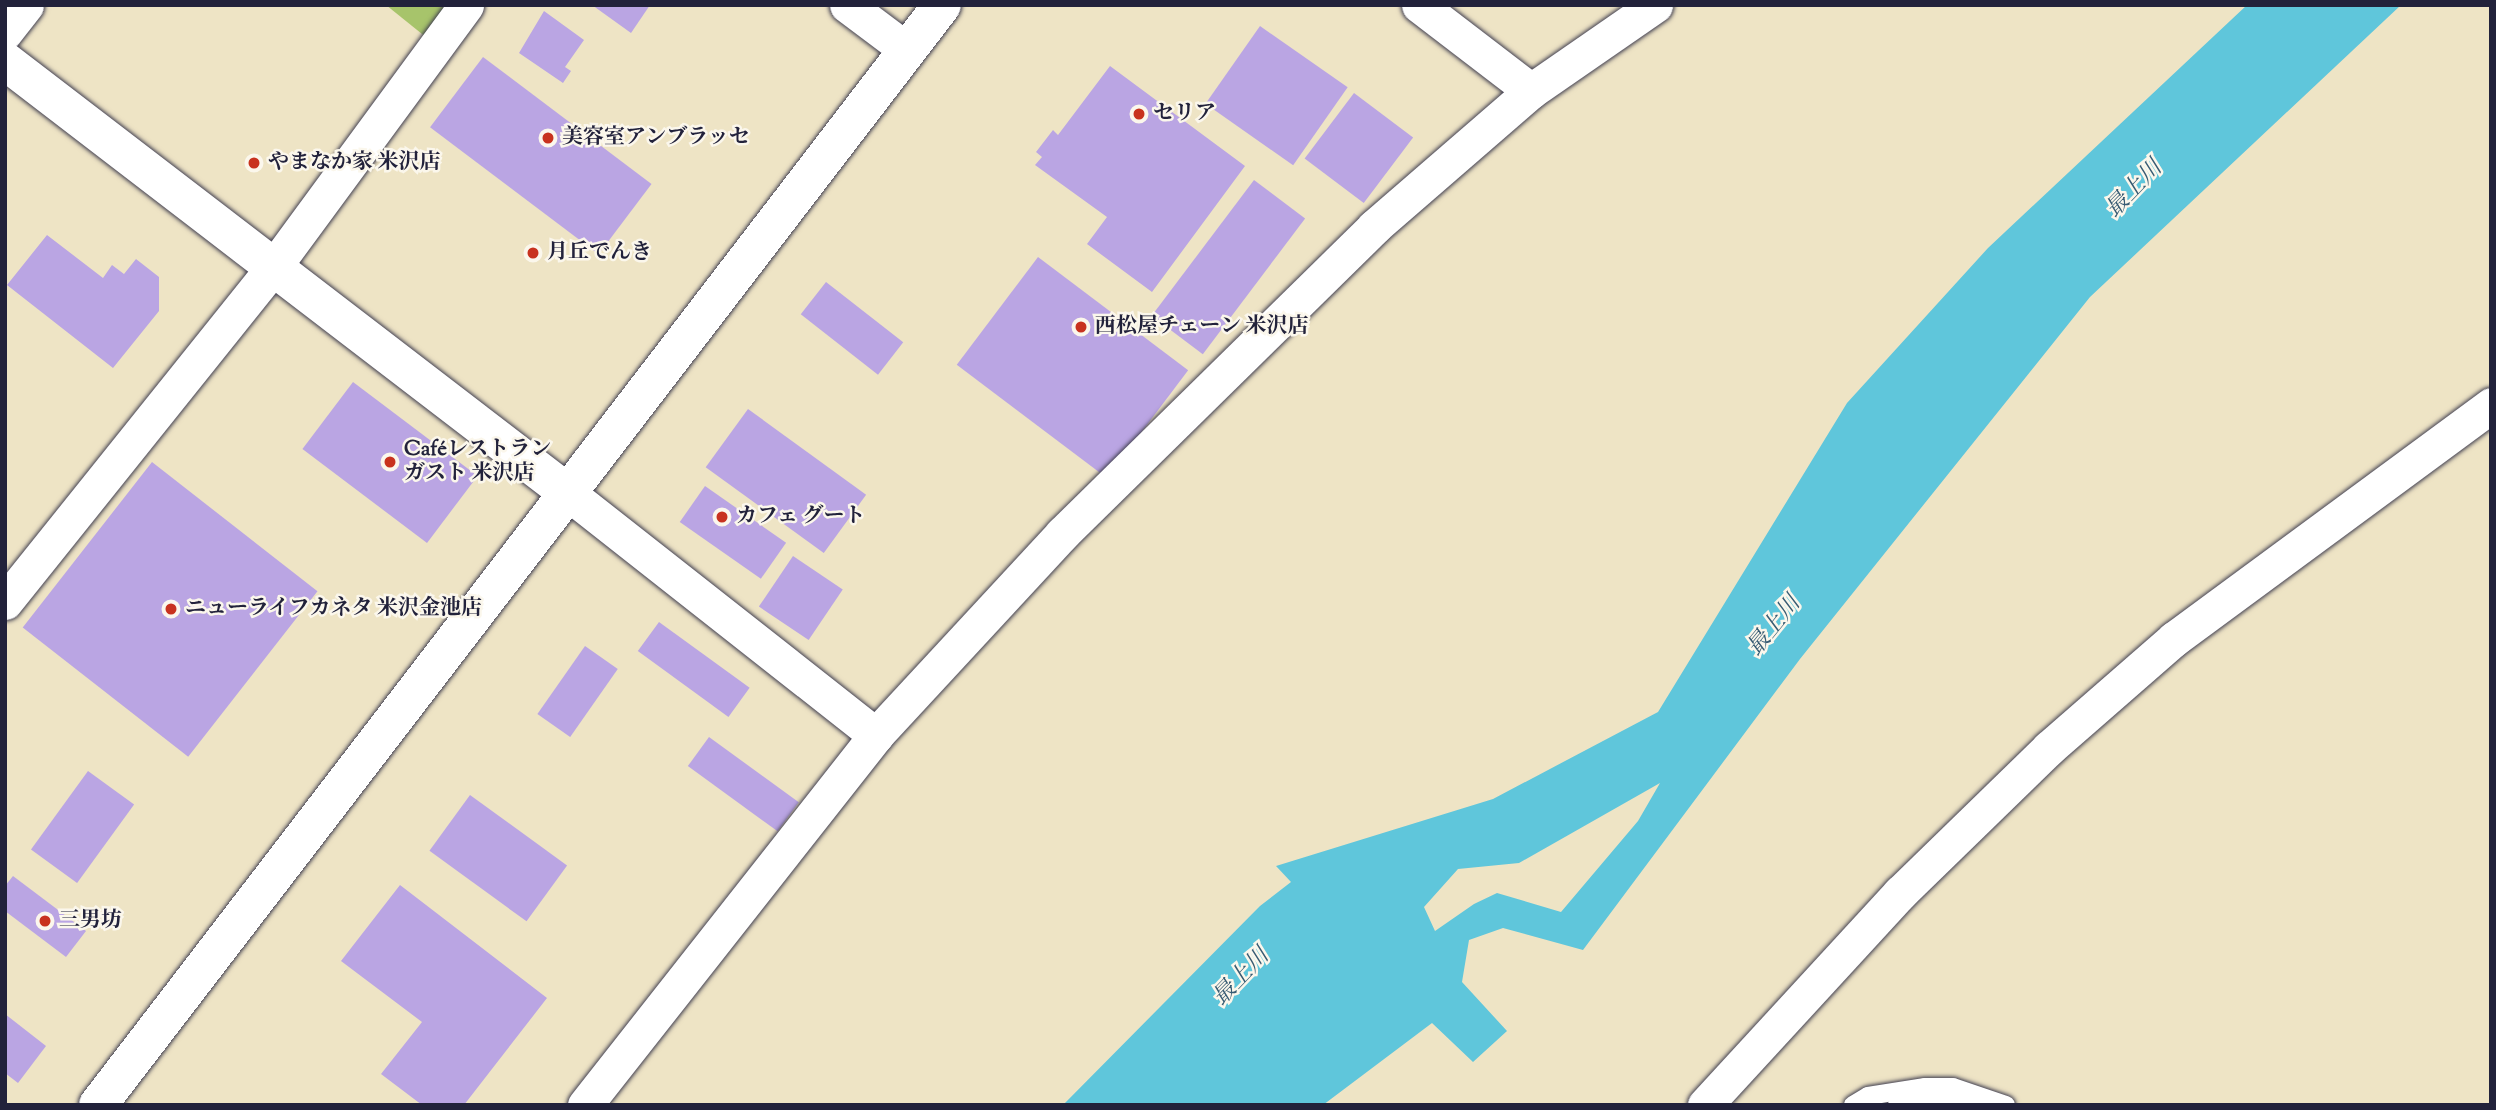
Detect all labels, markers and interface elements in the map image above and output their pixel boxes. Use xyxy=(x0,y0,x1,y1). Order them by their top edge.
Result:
place label: セリア xyxy=(1153,101,1216,127)
marker: セリア xyxy=(1131,106,1147,122)
place label: 美容室アンブラッセ xyxy=(562,125,751,151)
marker: 美容室アンブラッセ xyxy=(540,130,556,146)
place label: やまなか家 米沢店 xyxy=(268,150,440,176)
marker: やまなか家 米沢店 xyxy=(246,155,262,171)
water label: 最上川 xyxy=(2101,156,2169,224)
place label: 月丘でんき xyxy=(547,240,652,266)
marker: 月丘でんき xyxy=(525,245,541,261)
place label: 西松屋チェーン 米沢店 xyxy=(1095,314,1309,340)
marker: 西松屋チェーン 米沢店 xyxy=(1073,319,1089,335)
place label: Caféレストラン ガスト 米沢店 xyxy=(404,437,552,487)
marker: Caféレストラン ガスト 米沢店 xyxy=(382,454,398,470)
place label: カフェ グート xyxy=(736,504,866,530)
marker: カフェ グート xyxy=(714,509,730,525)
water label: 最上川 xyxy=(1743,592,1807,662)
place label: ニューライフカネタ 米沢金池店 xyxy=(185,596,483,622)
marker: ニューライフカネタ 米沢金池店 xyxy=(163,601,179,617)
place label: 三男坊 xyxy=(59,908,122,934)
marker: 三男坊 xyxy=(37,913,53,929)
water label: 最上川 xyxy=(1208,944,1276,1012)

